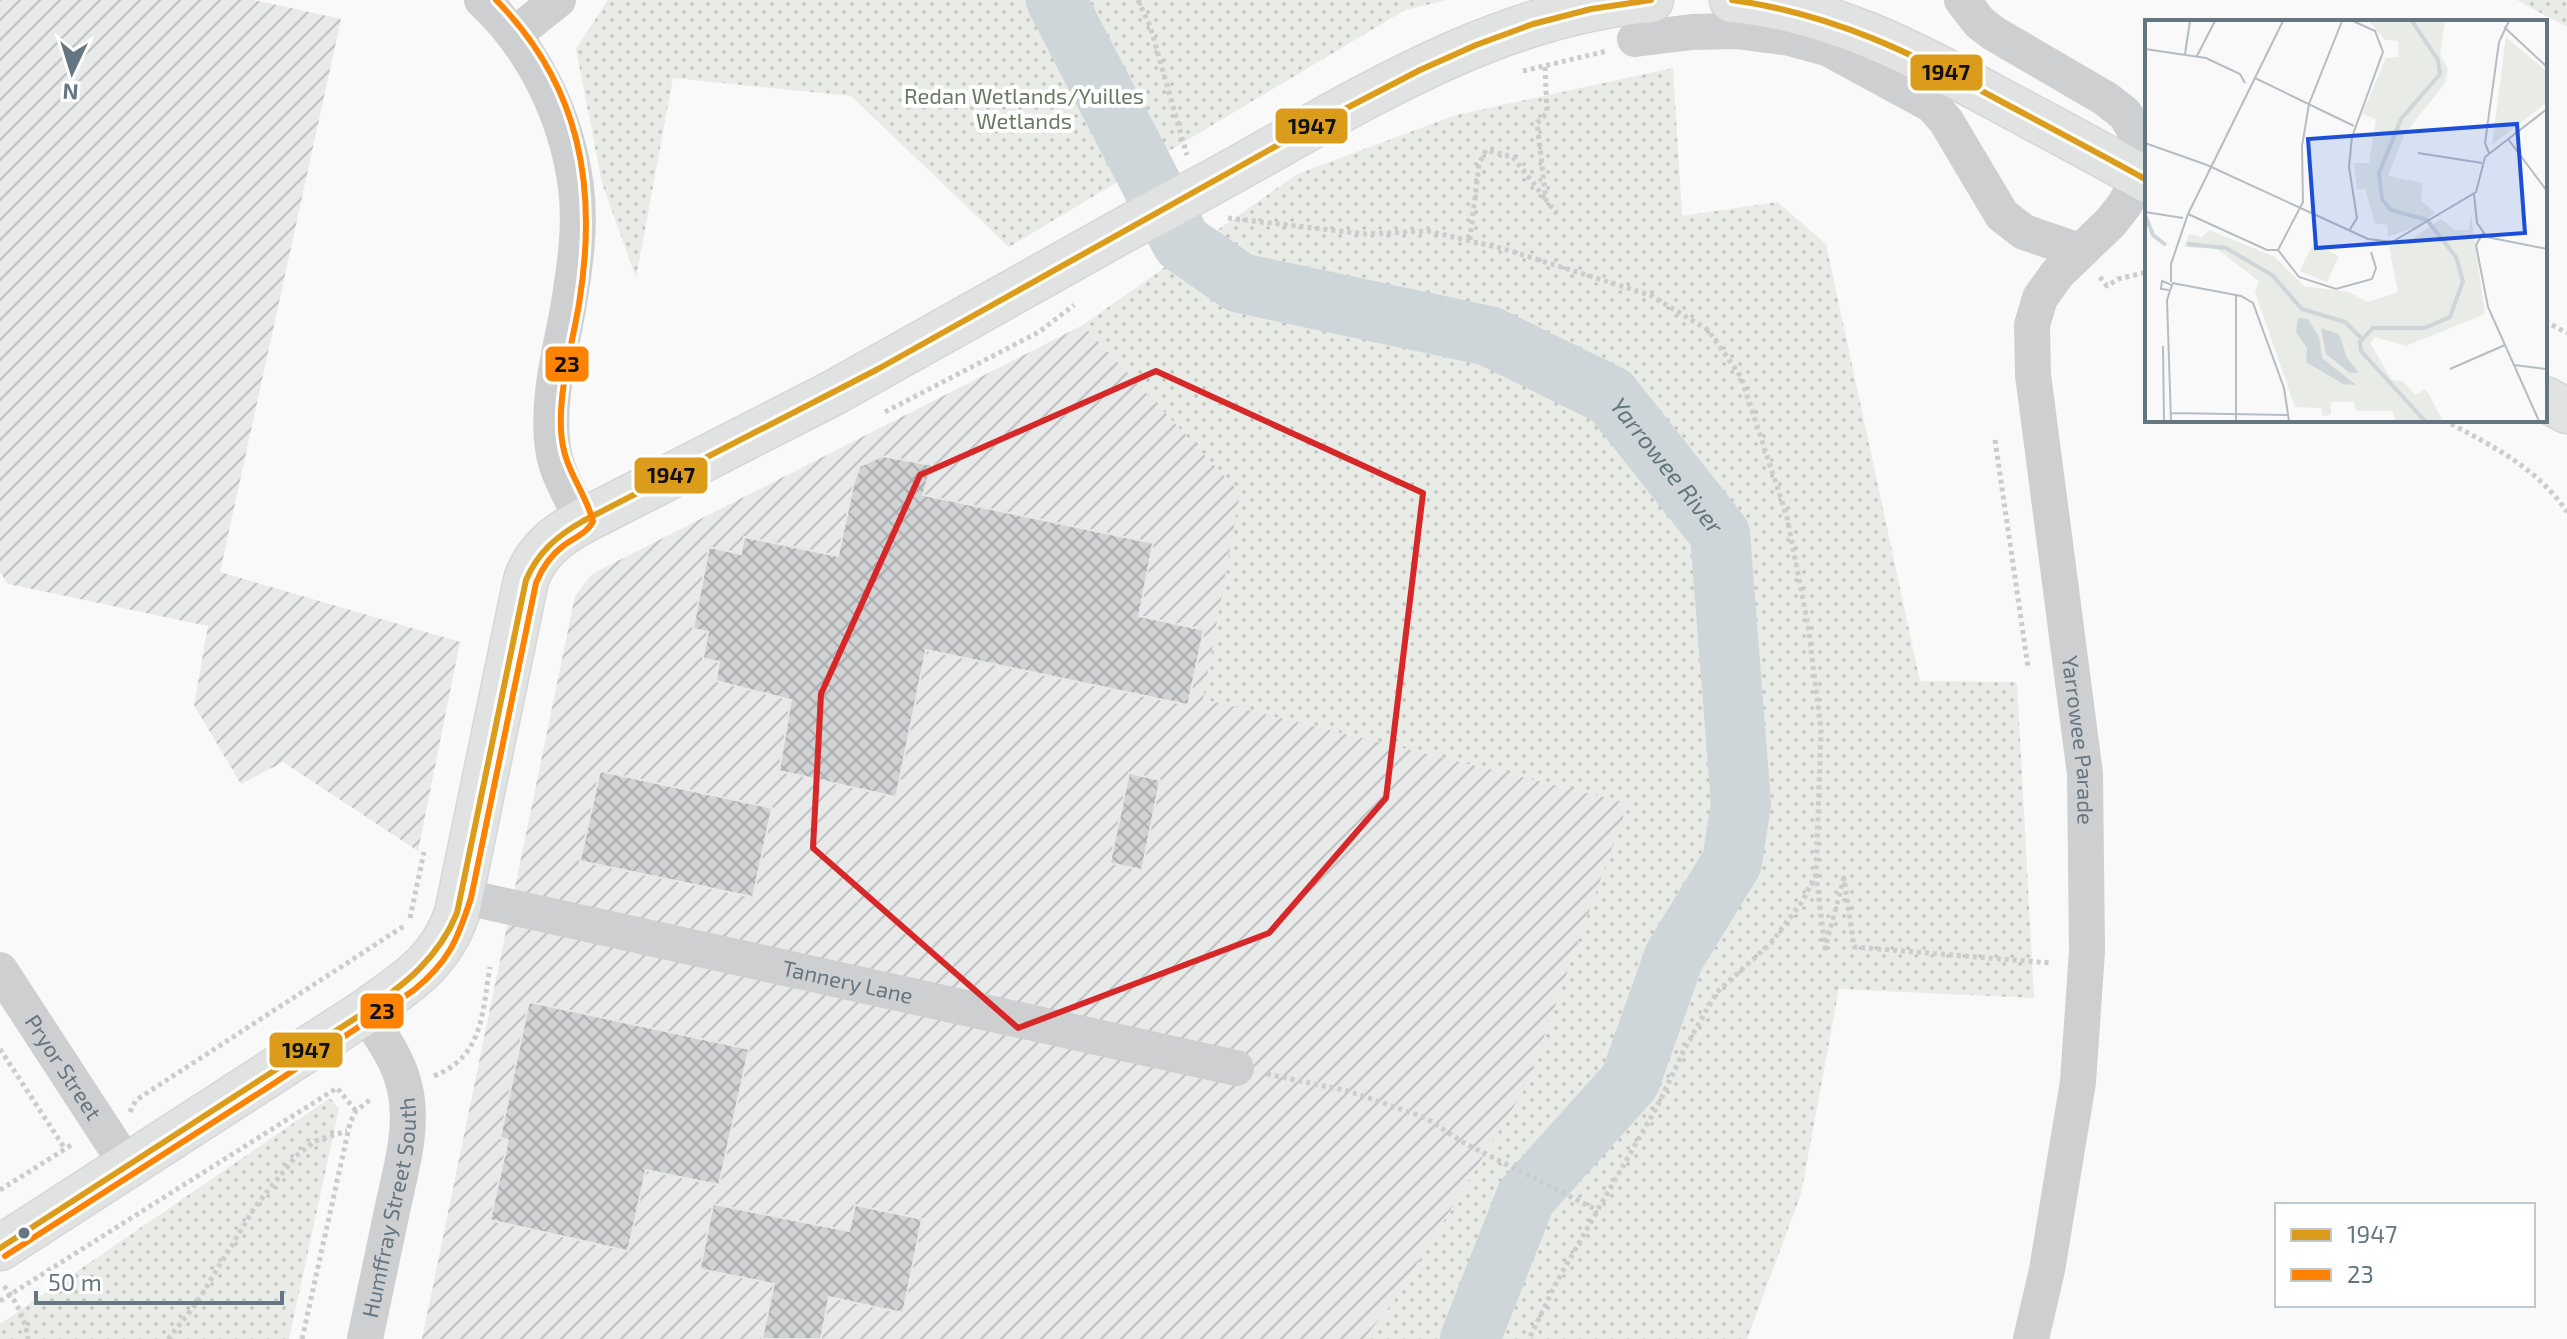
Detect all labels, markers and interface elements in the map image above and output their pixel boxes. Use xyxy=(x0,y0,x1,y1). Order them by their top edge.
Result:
inset map xyxy=(2145,20,2547,422)
north arrow xyxy=(32,32,112,112)
line badge: 1947 xyxy=(1909,53,1984,92)
text: 1947 xyxy=(1922,58,1970,84)
text: N xyxy=(62,79,79,106)
park label: Redan Wetlands/Yuilles Wetlands xyxy=(904,82,1144,133)
line badge: 1947 xyxy=(1274,107,1349,145)
text: 1947 xyxy=(1288,112,1336,138)
line badge: 23 xyxy=(544,345,590,383)
text: 23 xyxy=(554,350,580,376)
water label: Yarrowee River xyxy=(1605,391,1731,539)
line badge: 1947 xyxy=(633,456,709,495)
text: 1947 xyxy=(647,461,695,487)
street label: Yarrowee Parade xyxy=(2058,654,2100,825)
street label: Tannery Lane xyxy=(780,954,916,1008)
line badge: 23 xyxy=(359,992,405,1030)
text: 23 xyxy=(369,997,395,1023)
street label: Pryor Street xyxy=(20,1009,108,1124)
line badge: 1947 xyxy=(268,1031,344,1069)
text: 1947 xyxy=(282,1036,330,1062)
street label: Humffray Street South xyxy=(356,1096,420,1320)
legend xyxy=(2275,1203,2535,1307)
text: 1947 xyxy=(2347,1219,2397,1248)
unlabelled marker xyxy=(16,1225,32,1241)
scale bar xyxy=(36,1255,282,1305)
text: 23 xyxy=(2347,1259,2374,1288)
text: 50 m xyxy=(48,1267,102,1296)

